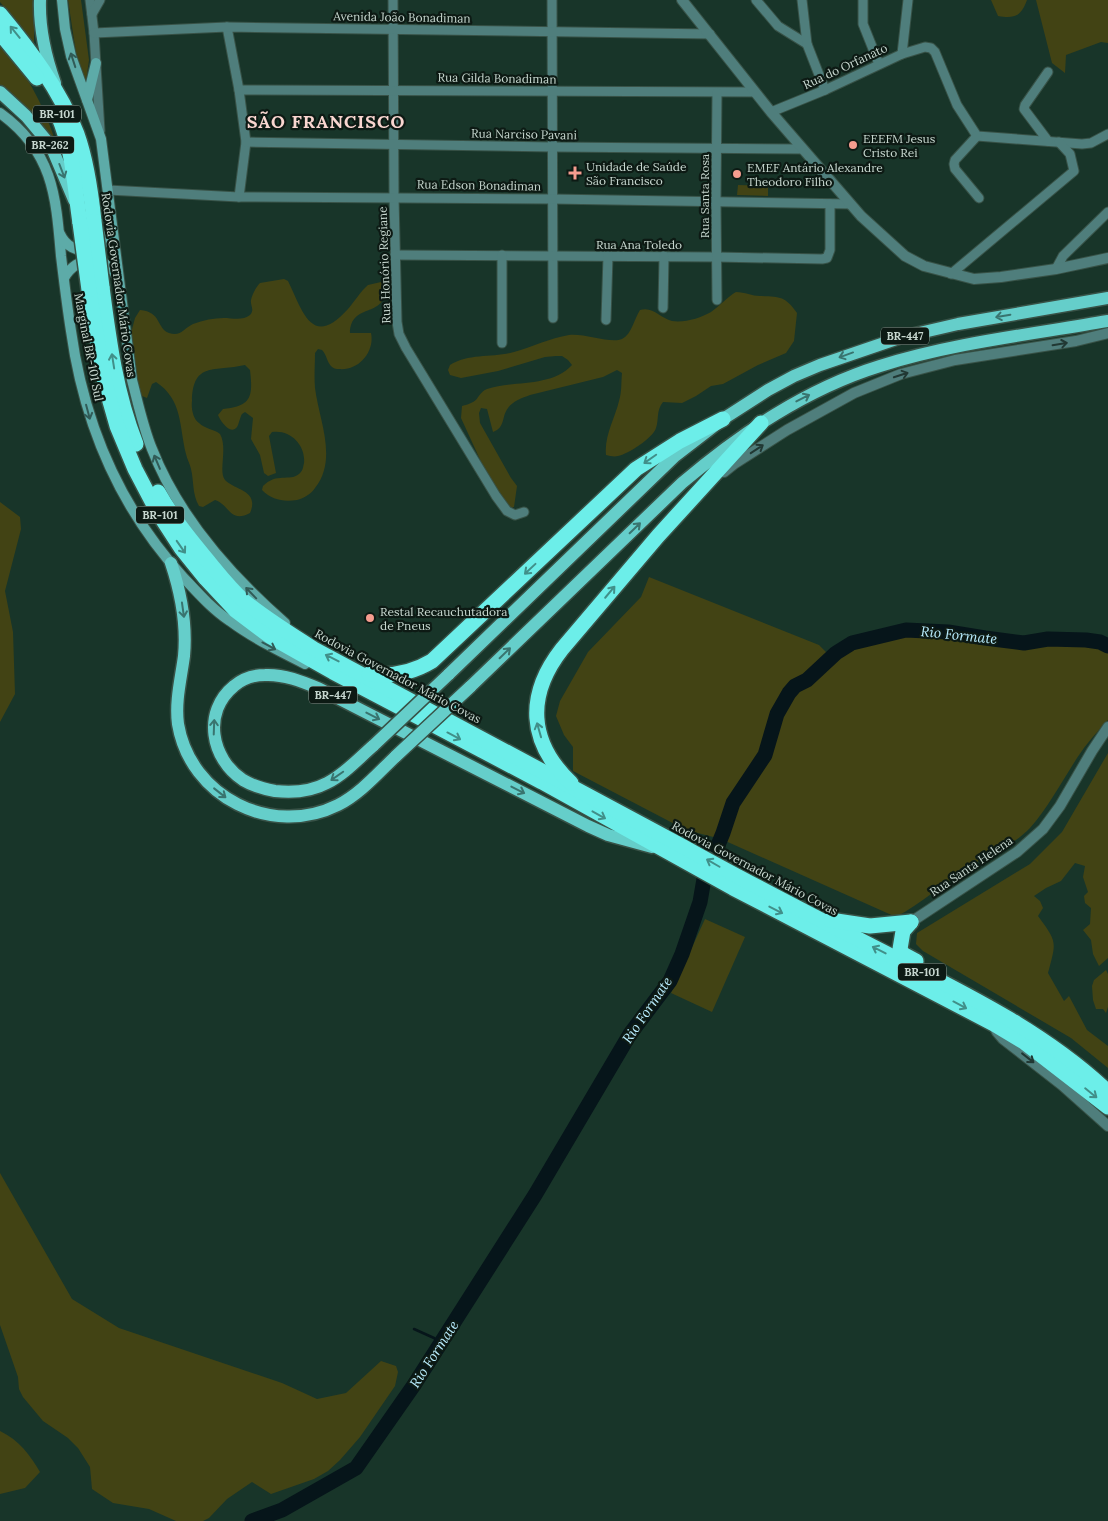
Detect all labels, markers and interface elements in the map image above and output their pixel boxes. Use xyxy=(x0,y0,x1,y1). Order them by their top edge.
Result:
street label: Avenida João Bonadiman xyxy=(332,8,471,26)
one-way arrow xyxy=(10,26,21,39)
street label: Rua do Orfanato xyxy=(800,40,890,92)
one-way arrow xyxy=(67,52,77,68)
street label: Rua Gilda Bonadiman xyxy=(437,69,557,87)
road number: BR-101 xyxy=(33,106,81,122)
district label: SÃO FRANCISCO xyxy=(247,110,405,133)
street label: Rua Narciso Pavani xyxy=(471,126,577,142)
place label: EEEFM Jesus Cristo Rei xyxy=(863,131,936,160)
road number: BR-262 xyxy=(26,136,74,154)
marker: EEEFM Jesus Cristo Rei xyxy=(847,139,859,151)
street label: Rua Santa Rosa xyxy=(697,154,712,238)
place label: Unidade de Saúde São Francisco xyxy=(586,159,687,188)
place label: EMEF Antário Alexandre Theodoro Filho xyxy=(747,160,883,189)
one-way arrow xyxy=(58,163,67,178)
marker: Unidade de Saúde São Francisco xyxy=(568,166,582,180)
marker: EMEF Antário Alexandre Theodoro Filho xyxy=(731,168,743,180)
street label: Rua Edson Bonadiman xyxy=(417,176,541,194)
street label: Rodovia Governador Mário Covas xyxy=(99,192,139,379)
street label: Rua Honório Regiane xyxy=(374,206,394,324)
street label: Rua Ana Toledo xyxy=(596,237,682,252)
street label: Marginal BR-101 Sul xyxy=(71,292,107,402)
one-way arrow xyxy=(996,312,1012,322)
road number: BR-447 xyxy=(881,328,929,344)
one-way arrow xyxy=(1052,338,1068,348)
one-way arrow xyxy=(838,351,854,360)
one-way arrow xyxy=(107,353,117,369)
one-way arrow xyxy=(893,370,909,379)
one-way arrow xyxy=(795,393,810,402)
one-way arrow xyxy=(84,403,94,419)
one-way arrow xyxy=(750,444,764,454)
one-way arrow xyxy=(643,454,657,464)
one-way arrow xyxy=(152,455,162,470)
road number: BR-101 xyxy=(136,506,184,524)
one-way arrow xyxy=(628,522,641,534)
one-way arrow xyxy=(176,540,186,554)
one-way arrow xyxy=(524,563,537,575)
one-way arrow xyxy=(605,586,616,599)
one-way arrow xyxy=(245,587,258,599)
one-way arrow xyxy=(178,602,188,618)
place label: Restal Recauchutadora de Pneus xyxy=(380,604,507,633)
marker: Restal Recauchutadora de Pneus xyxy=(364,612,376,624)
water label: Rio Formate xyxy=(920,622,998,648)
street label: Rodovia Governador Mário Covas xyxy=(312,626,484,727)
one-way arrow xyxy=(261,642,276,651)
one-way arrow xyxy=(499,647,511,659)
one-way arrow xyxy=(325,653,340,663)
road number: BR-447 xyxy=(309,686,357,704)
one-way arrow xyxy=(365,712,380,721)
one-way arrow xyxy=(210,719,219,735)
one-way arrow xyxy=(534,723,544,739)
one-way arrow xyxy=(446,731,461,741)
one-way arrow xyxy=(330,771,344,781)
one-way arrow xyxy=(510,786,525,795)
one-way arrow xyxy=(213,788,226,799)
one-way arrow xyxy=(592,810,607,820)
street label: Rodovia Governador Mário Covas xyxy=(669,818,841,919)
street label: Rua Santa Helena xyxy=(927,833,1015,899)
one-way arrow xyxy=(705,858,720,868)
one-way arrow xyxy=(768,906,783,915)
one-way arrow xyxy=(872,945,887,954)
road number: BR-101 xyxy=(898,964,946,980)
water label: Rio Formate xyxy=(618,973,676,1047)
one-way arrow xyxy=(952,1001,966,1011)
one-way arrow xyxy=(1021,1053,1034,1064)
one-way arrow xyxy=(1084,1087,1097,1098)
water label: Rio Formate xyxy=(406,1317,463,1391)

